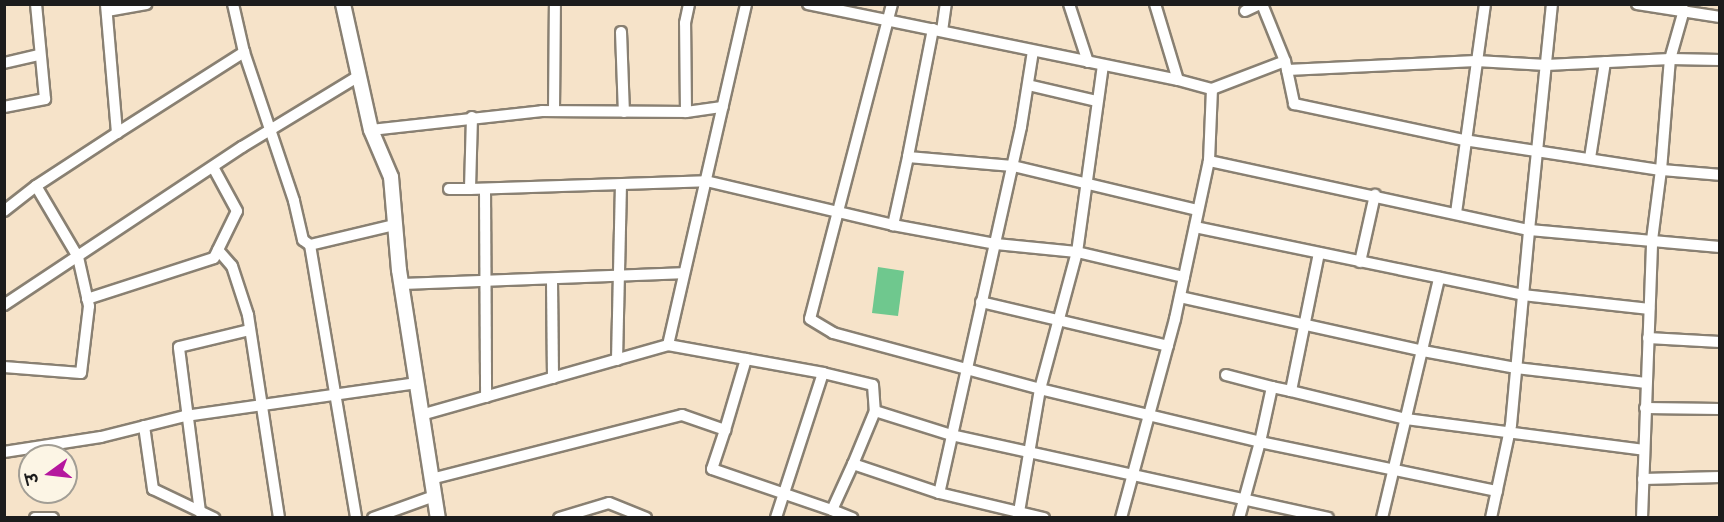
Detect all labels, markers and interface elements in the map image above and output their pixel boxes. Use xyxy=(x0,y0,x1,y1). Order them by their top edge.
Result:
north arrow xyxy=(18,444,78,504)
text: उ xyxy=(22,471,43,486)

